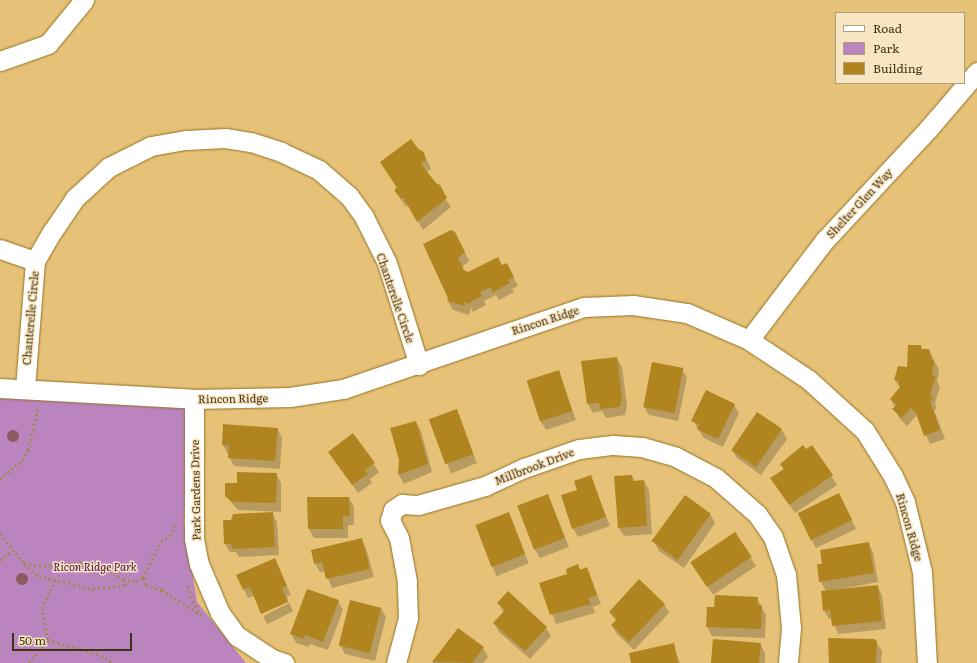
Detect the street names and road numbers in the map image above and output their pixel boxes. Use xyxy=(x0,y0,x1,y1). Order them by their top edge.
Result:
street label: Shelter Glen Way xyxy=(823,165,895,241)
street label: Chanterelle Circle xyxy=(374,251,418,345)
street label: Chanterelle Circle xyxy=(19,270,41,366)
street label: Rincon Ridge xyxy=(510,303,580,337)
street label: Rincon Ridge xyxy=(198,391,268,405)
street label: Park Gardens Drive xyxy=(188,439,202,541)
street label: Millbrook Drive xyxy=(492,445,576,487)
street label: Rincon Ridge xyxy=(894,491,926,563)

